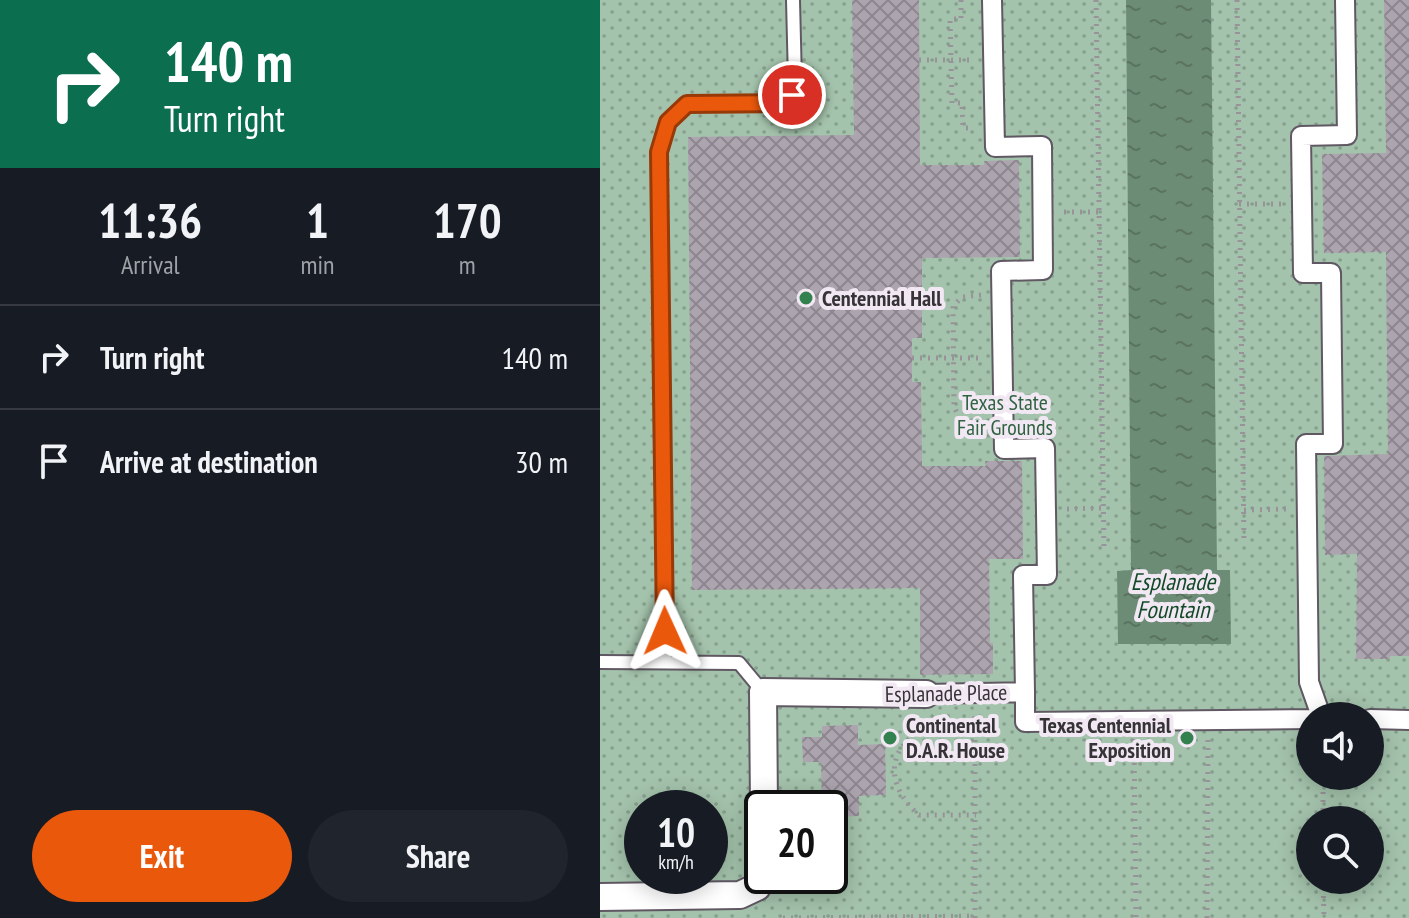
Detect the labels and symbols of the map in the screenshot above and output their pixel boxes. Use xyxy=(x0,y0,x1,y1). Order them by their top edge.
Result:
pin xyxy=(758,61,826,129)
place label: Centennial Hall xyxy=(822,284,942,312)
marker: Centennial Hall xyxy=(797,289,815,307)
park label: Texas State Fair Grounds xyxy=(957,388,1053,441)
water label: Esplanade Fountain xyxy=(1131,566,1217,625)
position arrow xyxy=(623,589,707,673)
street label: Esplanade Place xyxy=(885,678,1007,708)
place label: Continental D.A.R. House xyxy=(906,711,1005,764)
place label: Texas Centennial Exposition xyxy=(1039,711,1172,764)
marker: Continental D.A.R. House xyxy=(881,729,899,747)
marker: Texas Centennial Exposition xyxy=(1178,729,1196,747)
speed limit sign: 20 xyxy=(744,790,848,894)

